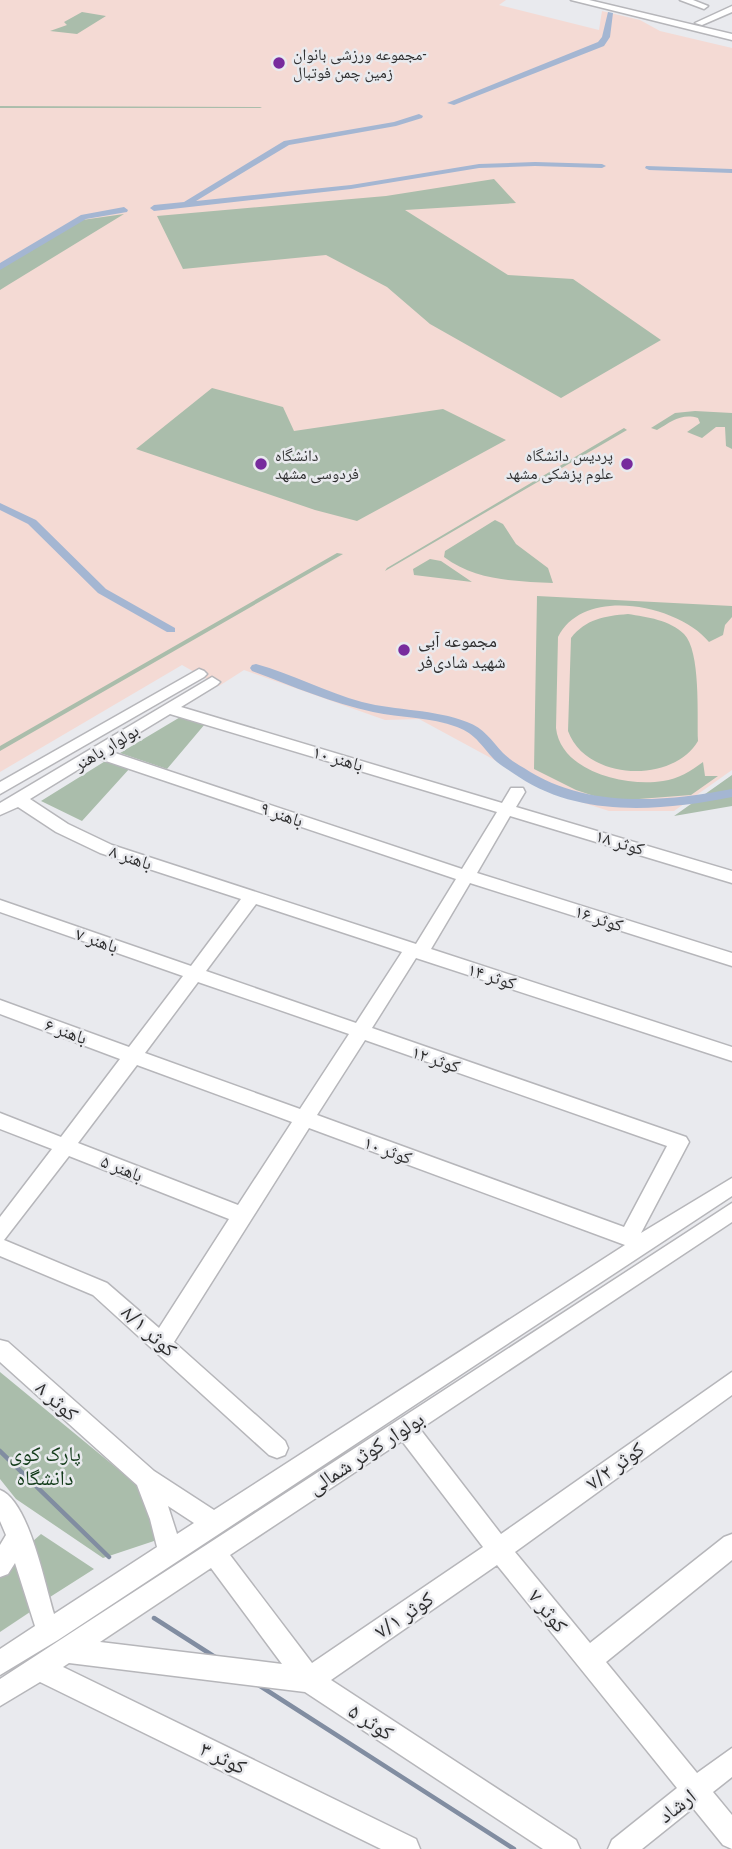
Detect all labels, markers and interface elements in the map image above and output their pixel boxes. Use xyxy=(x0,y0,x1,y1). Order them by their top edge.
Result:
place label: مجموعه ورزشی بانوان- زمین چمن فوتبال xyxy=(293,45,427,83)
marker: مجموعه ورزشی بانوان- زمین چمن فوتبال xyxy=(271,55,287,71)
place label: دانشگاه فردوسی مشهد xyxy=(275,446,359,484)
place label: پردیس دانشگاه علوم پزشکی مشهد xyxy=(506,446,613,484)
marker: دانشگاه فردوسی مشهد xyxy=(253,456,269,472)
marker: پردیس دانشگاه علوم پزشکی مشهد xyxy=(619,456,635,472)
place label: مجموعه آبی شهید شادی‌فر xyxy=(417,630,506,673)
marker: مجموعه آبی شهید شادی‌فر xyxy=(396,642,412,658)
street label: بولوار باهنر xyxy=(69,719,143,776)
street label: باهنر ۱۰ xyxy=(310,741,366,776)
street label: باهنر ۹ xyxy=(258,797,306,832)
street label: کوثر ۱۸ xyxy=(593,825,647,859)
street label: باهنر ۸ xyxy=(107,840,155,875)
street label: کوثر ۱۶ xyxy=(572,900,626,936)
street label: باهنر ۷ xyxy=(73,923,121,958)
street label: کوثر ۱۴ xyxy=(465,958,519,994)
street label: باهنر ۶ xyxy=(42,1014,90,1049)
street label: کوثر ۱۲ xyxy=(409,1041,463,1077)
street label: کوثر ۱۰ xyxy=(361,1132,415,1169)
street label: باهنر ۵ xyxy=(98,1150,146,1186)
street label: کوثر ۸/۱ xyxy=(117,1300,182,1362)
street label: کوثر ۸ xyxy=(31,1376,83,1426)
street label: بولوار کوثر شمالی xyxy=(303,1407,429,1500)
street label: کوثر ۷/۲ xyxy=(581,1437,649,1495)
park label: پارک کوی دانشگاه xyxy=(9,1442,81,1490)
street label: کوثر ۷ xyxy=(523,1585,573,1638)
street label: کوثر ۷/۱ xyxy=(370,1587,438,1643)
street label: کوثر ۵ xyxy=(344,1699,398,1745)
street label: کوثر ۳ xyxy=(196,1737,250,1780)
street label: ارشاد xyxy=(653,1784,701,1828)

